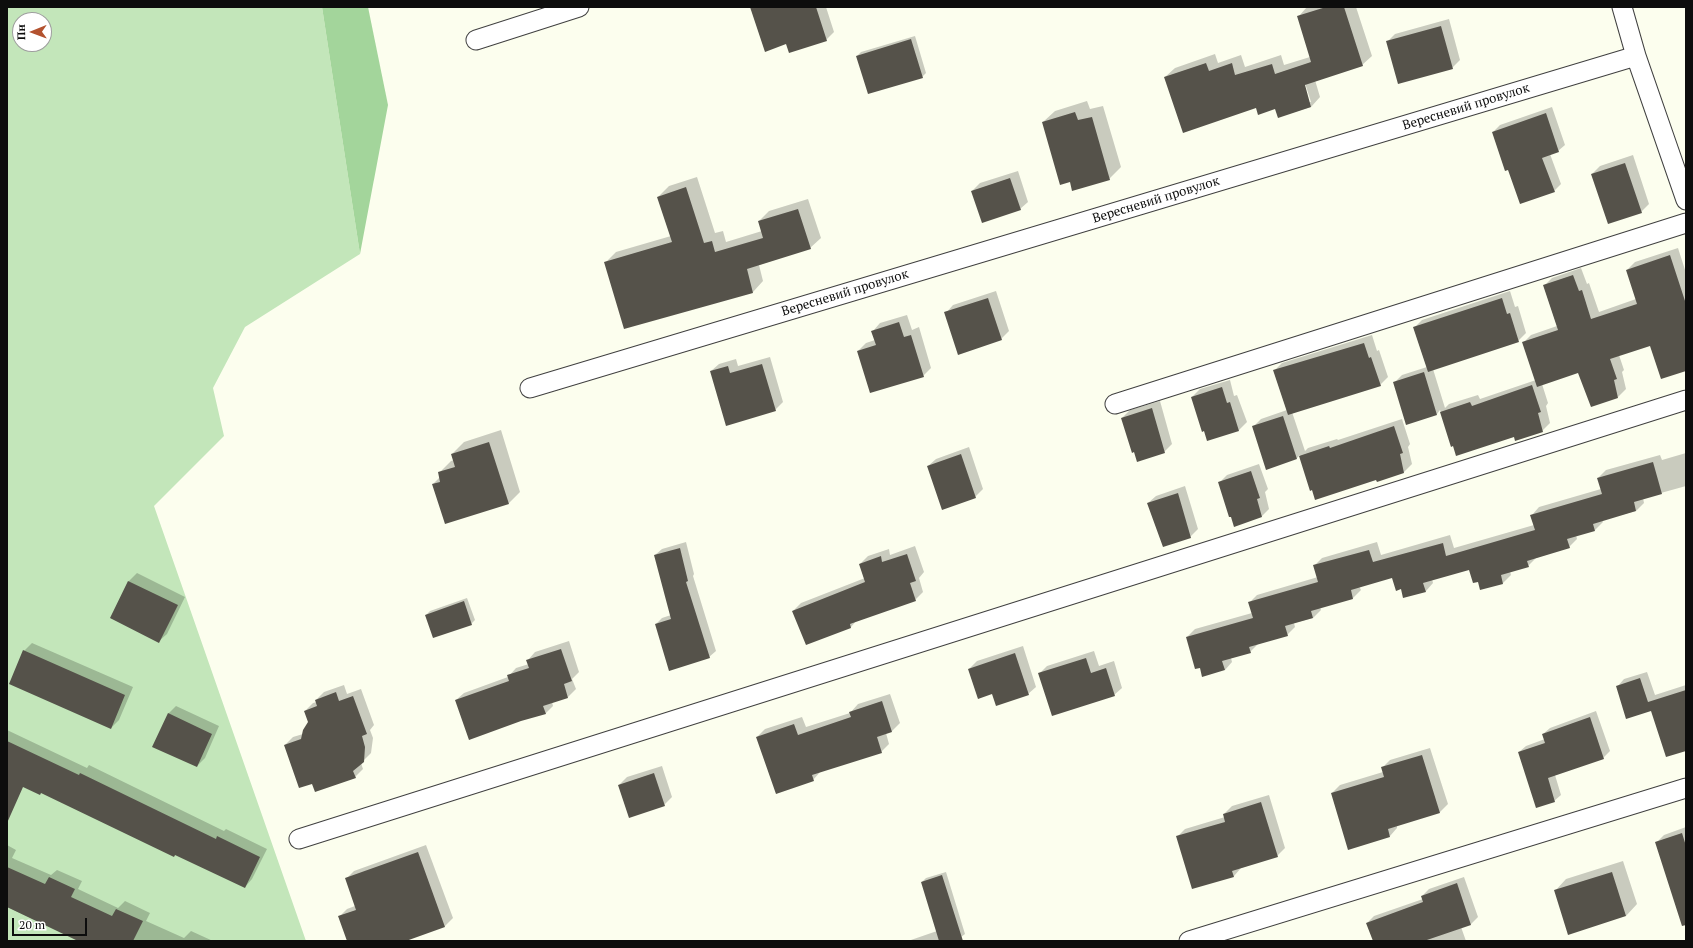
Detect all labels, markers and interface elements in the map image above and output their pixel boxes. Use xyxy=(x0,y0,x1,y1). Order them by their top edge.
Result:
north arrow xyxy=(12,12,52,52)
text: Пн xyxy=(14,24,28,40)
street label: Вересневий провулок xyxy=(1401,80,1531,134)
street label: Вересневий провулок xyxy=(1091,173,1221,227)
street label: Вересневий провулок xyxy=(780,266,910,320)
scale bar xyxy=(14,910,89,936)
text: 20 m xyxy=(19,917,45,932)

